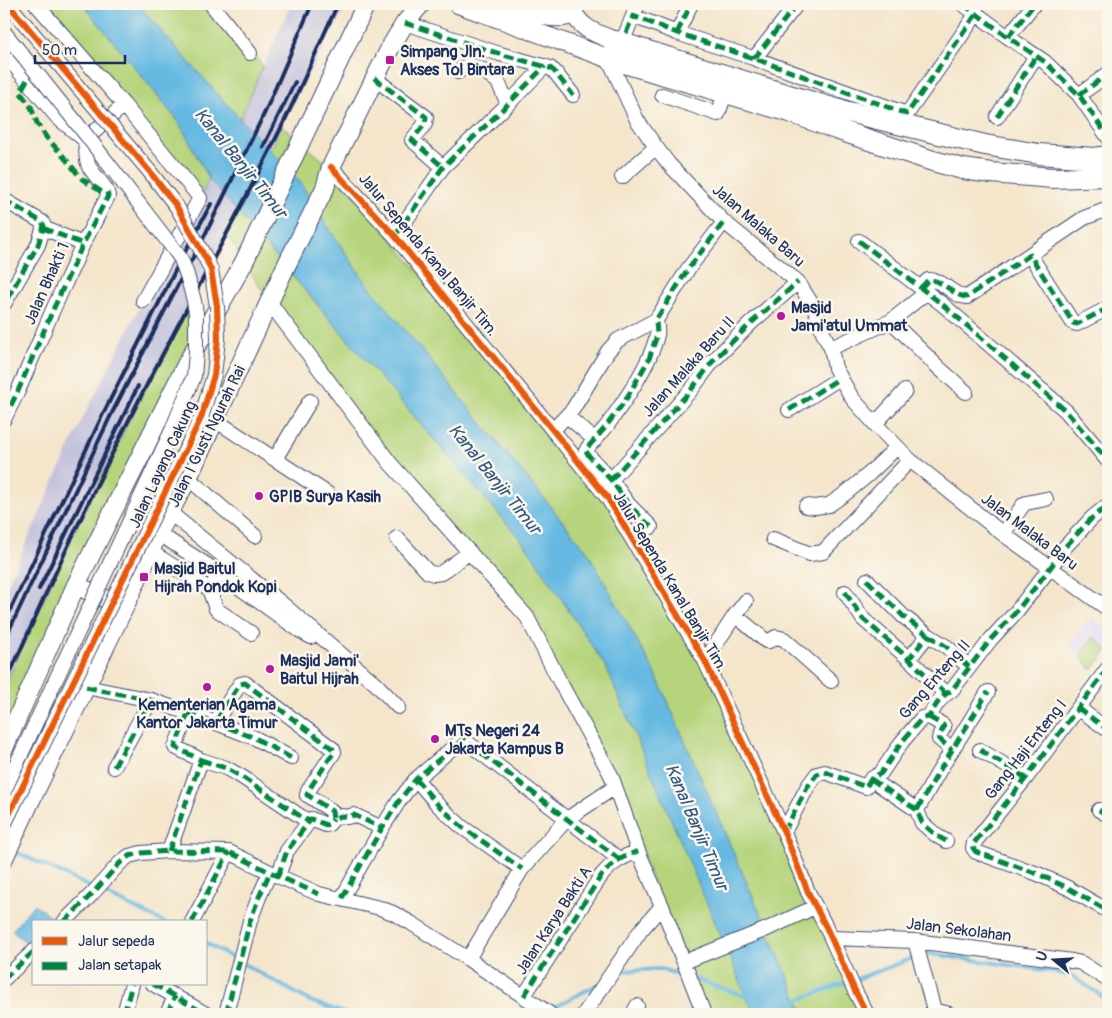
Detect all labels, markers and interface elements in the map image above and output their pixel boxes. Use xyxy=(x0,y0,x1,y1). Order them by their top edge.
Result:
scale bar xyxy=(35,32,125,64)
text: 50 m xyxy=(42,41,77,60)
place label: Simpang Jln. Akses Tol Bintara xyxy=(400,42,515,80)
marker: Simpang Jln. Akses Tol Bintara xyxy=(384,54,396,66)
water label: Kanal Banjir Timur xyxy=(189,103,294,225)
street label: Jalur Sependa Kanal Banjir Tim. xyxy=(354,169,502,340)
street label: Jalan Malaka Baru xyxy=(708,180,809,272)
street label: Jalan Bhakti 1 xyxy=(20,239,74,328)
place label: Masjid Jami'atul Ummat xyxy=(791,298,908,336)
marker: Masjid Jami'atul Ummat xyxy=(775,310,787,322)
street label: Jalan Malaka Baru II xyxy=(638,312,739,421)
street label: Jalan I Gusti Ngurah Rai xyxy=(164,362,250,511)
street label: Jalan Layang Cakung xyxy=(125,397,201,531)
water label: Kanal Banjir Timur xyxy=(443,419,548,541)
place label: GPIB Surya Kasih xyxy=(269,487,381,507)
street label: Jalur Sependa Kanal Banjir Tim. xyxy=(608,488,732,675)
street label: Jalan Malaka Baru xyxy=(977,489,1082,575)
marker: GPIB Surya Kasih xyxy=(253,490,265,502)
place label: Masjid Baitul Hijrah Pondok Kopi xyxy=(154,559,277,597)
marker: Masjid Baitul Hijrah Pondok Kopi xyxy=(138,571,150,583)
street label: Gang Enteng II xyxy=(895,636,975,724)
place label: Masjid Jami' Baitul Hijrah xyxy=(280,651,359,689)
marker: Masjid Jami' Baitul Hijrah xyxy=(264,663,276,675)
marker: Kementerian Agama Kantor Jakarta Timur xyxy=(201,681,213,693)
place label: Kementerian Agama Kantor Jakarta Timur xyxy=(136,695,278,733)
street label: Gang Haji Enteng I xyxy=(980,695,1071,804)
place label: MTs Negeri 24 Jakarta Kampus B xyxy=(445,721,564,759)
marker: MTs Negeri 24 Jakarta Kampus B xyxy=(429,733,441,745)
water label: Kanal Banjir Timur xyxy=(659,760,735,896)
street label: Jalan Karya Bakti A xyxy=(511,863,596,979)
street label: Jalan Sekolahan xyxy=(905,914,1013,946)
legend xyxy=(32,920,208,986)
text: Jalur sepeda xyxy=(78,932,155,951)
north arrow xyxy=(1030,936,1080,986)
text: U xyxy=(1033,949,1052,963)
text: Jalan setapak xyxy=(78,956,162,975)

